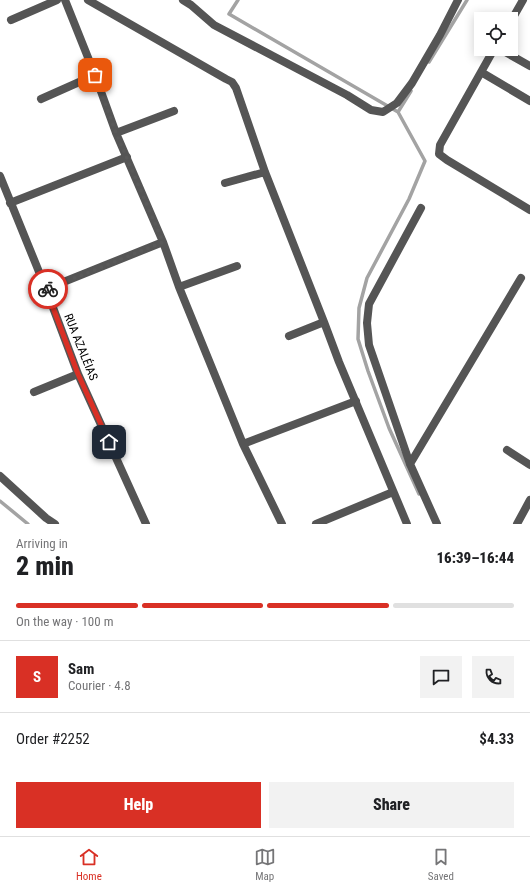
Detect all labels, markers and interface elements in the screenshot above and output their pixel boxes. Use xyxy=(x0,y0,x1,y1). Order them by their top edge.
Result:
map controls xyxy=(474,12,518,56)
button: locate xyxy=(474,12,518,56)
pin xyxy=(78,58,112,92)
icon: bag xyxy=(84,64,106,86)
courier xyxy=(28,269,68,309)
icon: bike xyxy=(37,278,59,300)
street label: RUA AZALÉIAS xyxy=(61,311,102,382)
pin xyxy=(92,425,126,459)
icon: home xyxy=(98,431,120,453)
text: Arriving in xyxy=(16,536,68,551)
text: 16:39–16:44 xyxy=(436,549,514,567)
text: 2 min xyxy=(16,551,74,581)
text: On the way · 100 m xyxy=(16,614,113,629)
button: chat xyxy=(420,656,462,698)
button: phone xyxy=(472,656,514,698)
text: Sam xyxy=(68,660,94,678)
text: S xyxy=(33,668,41,686)
text: Courier · 4.8 xyxy=(68,678,131,693)
text: Order #2252 xyxy=(16,730,90,748)
text: $4.33 xyxy=(479,730,514,748)
button: Help xyxy=(16,782,261,828)
button: Share xyxy=(269,782,514,828)
tab: Home xyxy=(76,846,102,883)
tab: Map xyxy=(254,846,276,883)
tab: Saved xyxy=(428,846,454,883)

